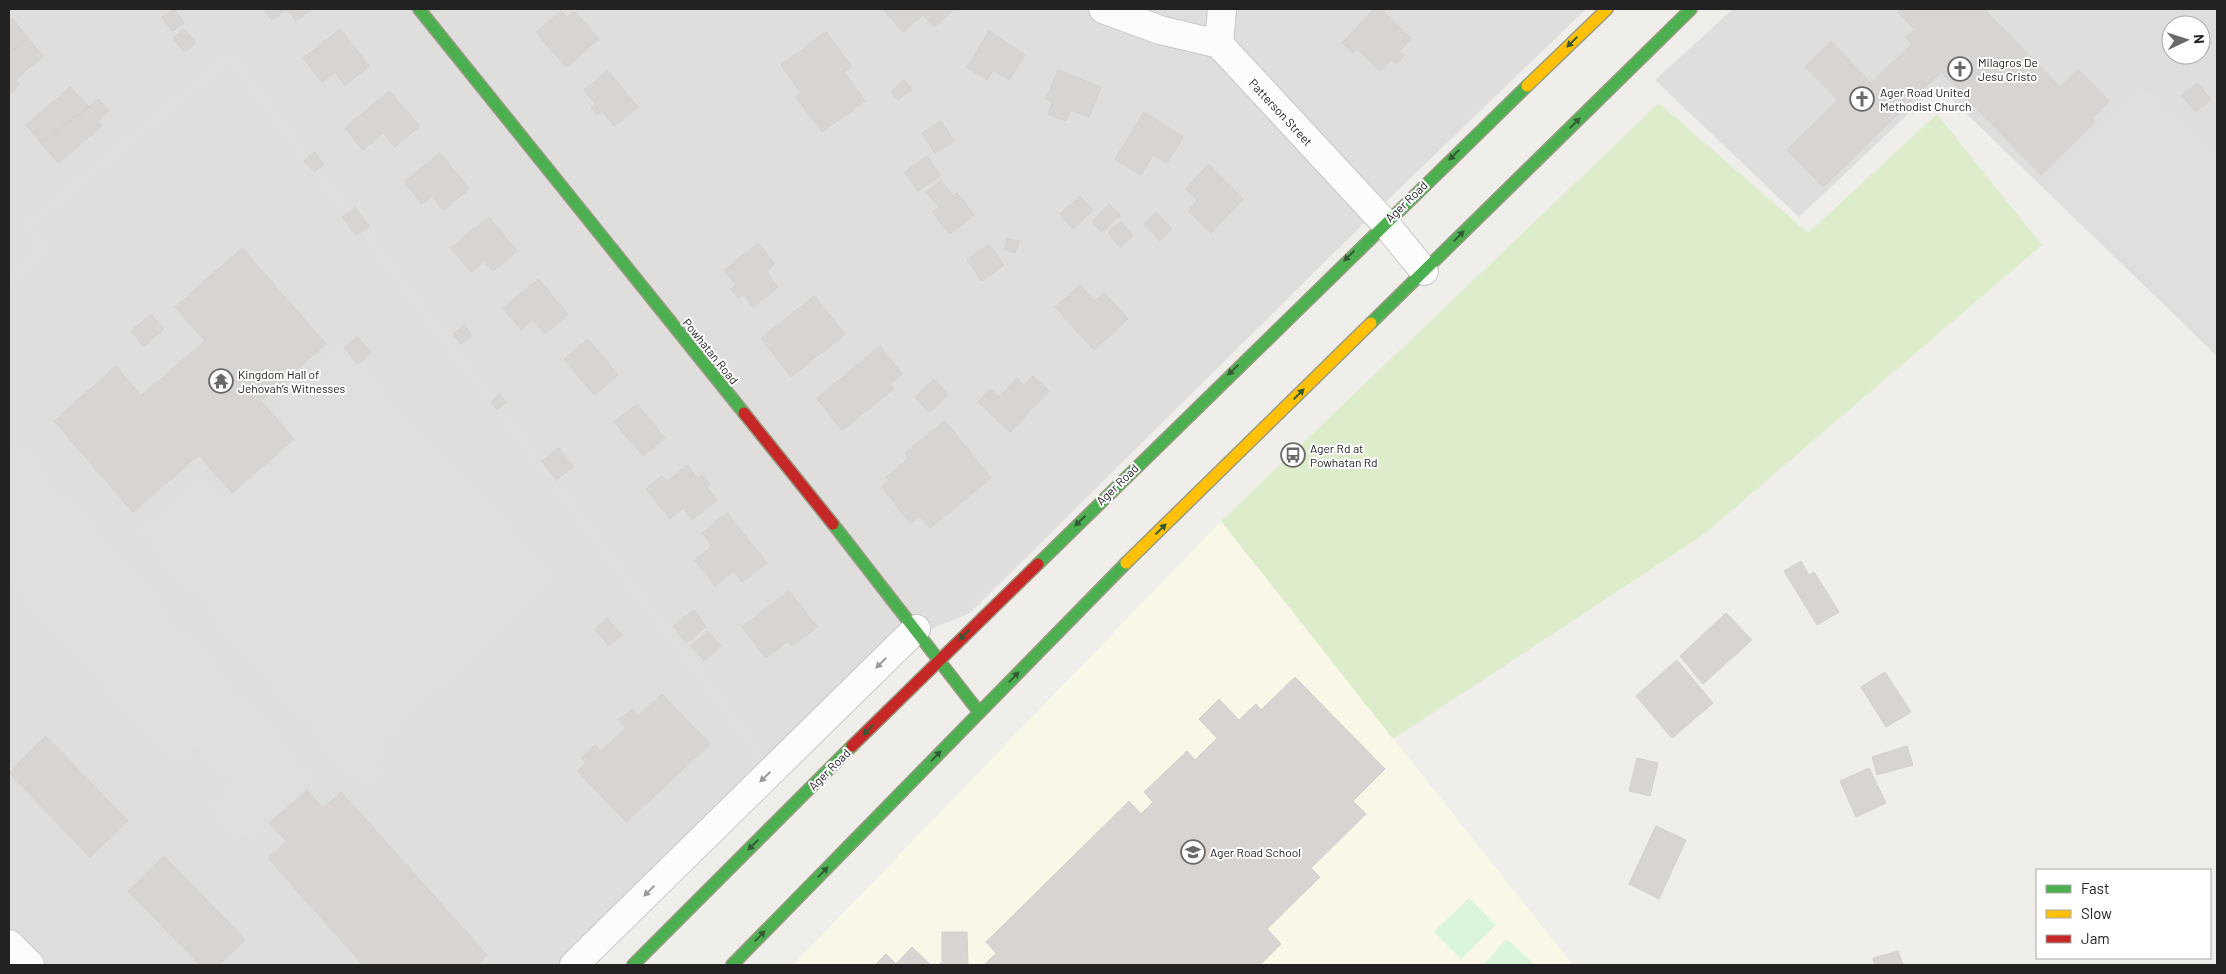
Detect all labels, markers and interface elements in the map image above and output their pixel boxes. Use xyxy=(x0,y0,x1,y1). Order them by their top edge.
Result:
north arrow xyxy=(2161,15,2211,65)
text: N xyxy=(2191,34,2208,44)
one-way arrow xyxy=(1566,36,1578,48)
place label: Milagros De Jesu Cristo xyxy=(1978,55,2038,83)
church icon: Milagros De Jesu Cristo xyxy=(1947,56,1973,82)
street label: Patterson Street xyxy=(1246,76,1316,148)
place label: Ager Road United Methodist Church xyxy=(1880,85,1972,113)
church icon: Ager Road United Methodist Church xyxy=(1849,86,1875,112)
one-way arrow xyxy=(1569,117,1581,129)
one-way arrow xyxy=(1449,149,1461,161)
street label: Ager Road xyxy=(1382,178,1430,224)
one-way arrow xyxy=(1453,231,1465,243)
one-way arrow xyxy=(1343,250,1355,262)
street label: Powhatan Road xyxy=(680,315,742,387)
one-way arrow xyxy=(1227,364,1239,376)
place label: Kingdom Hall of Jehovah’s Witnesses xyxy=(238,367,346,395)
temple icon: Kingdom Hall of Jehovah’s Witnesses xyxy=(208,368,234,394)
one-way arrow xyxy=(1293,388,1305,400)
place label: Ager Rd at Powhatan Rd xyxy=(1310,441,1378,469)
bus stop icon: Ager Rd at Powhatan Rd xyxy=(1280,442,1306,468)
street label: Ager Road xyxy=(1093,461,1141,507)
one-way arrow xyxy=(1074,515,1086,527)
one-way arrow xyxy=(1155,523,1167,535)
one-way arrow xyxy=(958,628,970,640)
one-way arrow xyxy=(876,657,888,669)
one-way arrow xyxy=(1007,671,1019,683)
one-way arrow xyxy=(862,724,874,736)
street label: Ager Road xyxy=(805,745,853,793)
one-way arrow xyxy=(930,750,942,762)
one-way arrow xyxy=(760,771,772,783)
one-way arrow xyxy=(747,838,759,850)
school or university icon: Ager Road School xyxy=(1180,839,1206,865)
place label: Ager Road School xyxy=(1210,845,1301,859)
one-way arrow xyxy=(817,866,829,878)
legend xyxy=(2036,869,2211,959)
text: Fast xyxy=(2081,879,2109,897)
one-way arrow xyxy=(644,885,656,897)
text: Slow xyxy=(2081,904,2112,922)
text: Jam xyxy=(2081,929,2110,947)
one-way arrow xyxy=(754,930,766,942)

